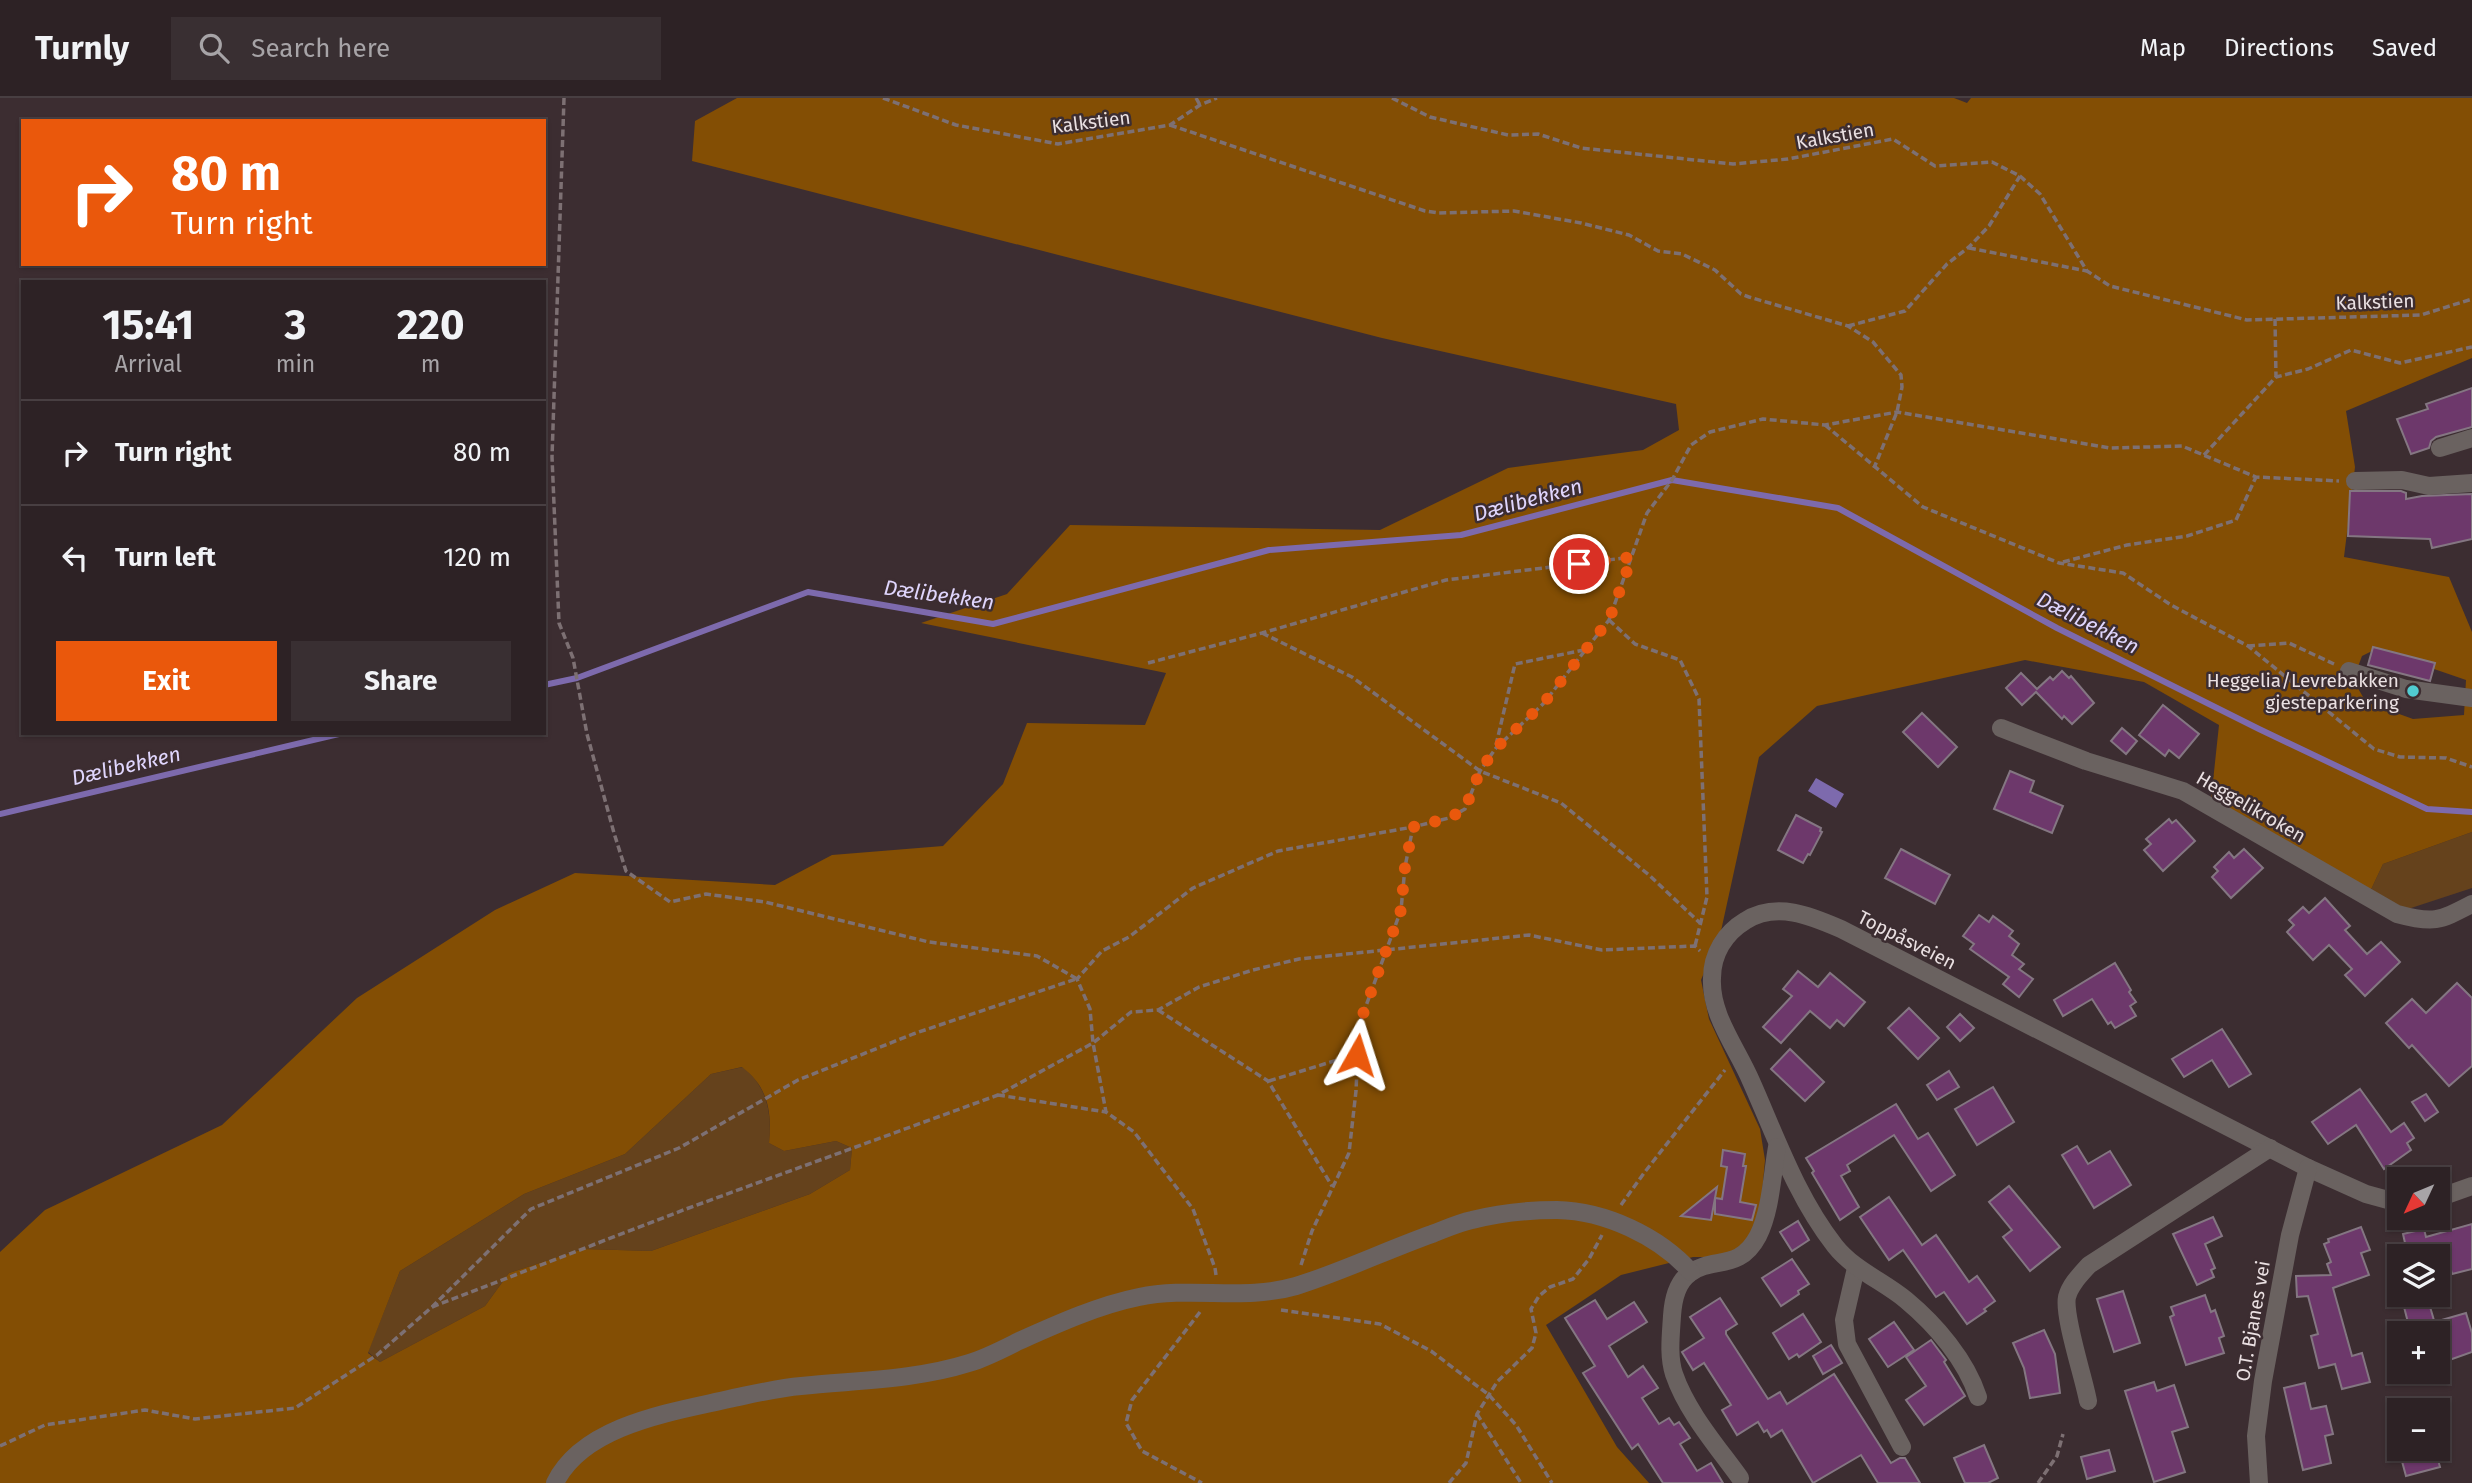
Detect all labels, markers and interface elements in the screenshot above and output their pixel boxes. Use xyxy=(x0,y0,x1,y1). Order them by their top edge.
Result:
search box xyxy=(171,17,661,80)
text: Turnly xyxy=(35,28,129,68)
icon: search xyxy=(195,29,233,67)
text: Search here xyxy=(251,33,390,64)
text: Map xyxy=(2140,34,2186,62)
text: Directions xyxy=(2224,34,2334,62)
text: Saved xyxy=(2372,34,2437,62)
street label: Kalkstien xyxy=(1050,106,1132,138)
street label: Kalkstien xyxy=(1794,118,1876,154)
text: 80 m xyxy=(171,144,281,203)
icon: right xyxy=(56,147,147,238)
text: Turn right xyxy=(171,204,313,242)
street label: Kalkstien xyxy=(2335,289,2415,315)
text: 15:41 xyxy=(102,300,194,350)
text: 3 xyxy=(285,300,306,350)
text: 220 xyxy=(397,300,465,350)
text: Arrival xyxy=(115,350,182,378)
text: min xyxy=(276,350,315,378)
text: m xyxy=(421,350,441,378)
icon: right xyxy=(56,434,94,472)
text: Turn right xyxy=(115,437,232,468)
text: 80 m xyxy=(453,437,511,468)
water label: Dælibekken xyxy=(1471,473,1585,527)
pin xyxy=(1549,534,1609,594)
icon: left xyxy=(56,539,94,577)
text: Turn left xyxy=(115,542,216,573)
text: 120 m xyxy=(443,542,511,573)
icon: arrive xyxy=(1560,545,1598,583)
water label: Dælibekken xyxy=(882,574,996,616)
water label: Dælibekken xyxy=(2033,586,2143,660)
button: Exit xyxy=(56,641,277,721)
button: Share xyxy=(291,641,511,721)
place label: Heggelia/Levrebakken gjesteparkering xyxy=(2207,669,2399,714)
marker: Heggelia/Levrebakken gjesteparkering xyxy=(2405,683,2421,699)
water label: Dælibekken xyxy=(69,741,183,791)
street label: Heggelikroken xyxy=(2192,766,2310,848)
street label: Toppåsveien xyxy=(1854,905,1960,975)
position arrow xyxy=(1320,1018,1394,1092)
north arrow xyxy=(2387,1167,2450,1230)
map controls xyxy=(2387,1167,2450,1461)
button: layers xyxy=(2387,1244,2450,1307)
street label: O.T. Bjanes vei xyxy=(2231,1259,2275,1383)
button: + xyxy=(2387,1321,2450,1384)
button: − xyxy=(2387,1398,2450,1461)

